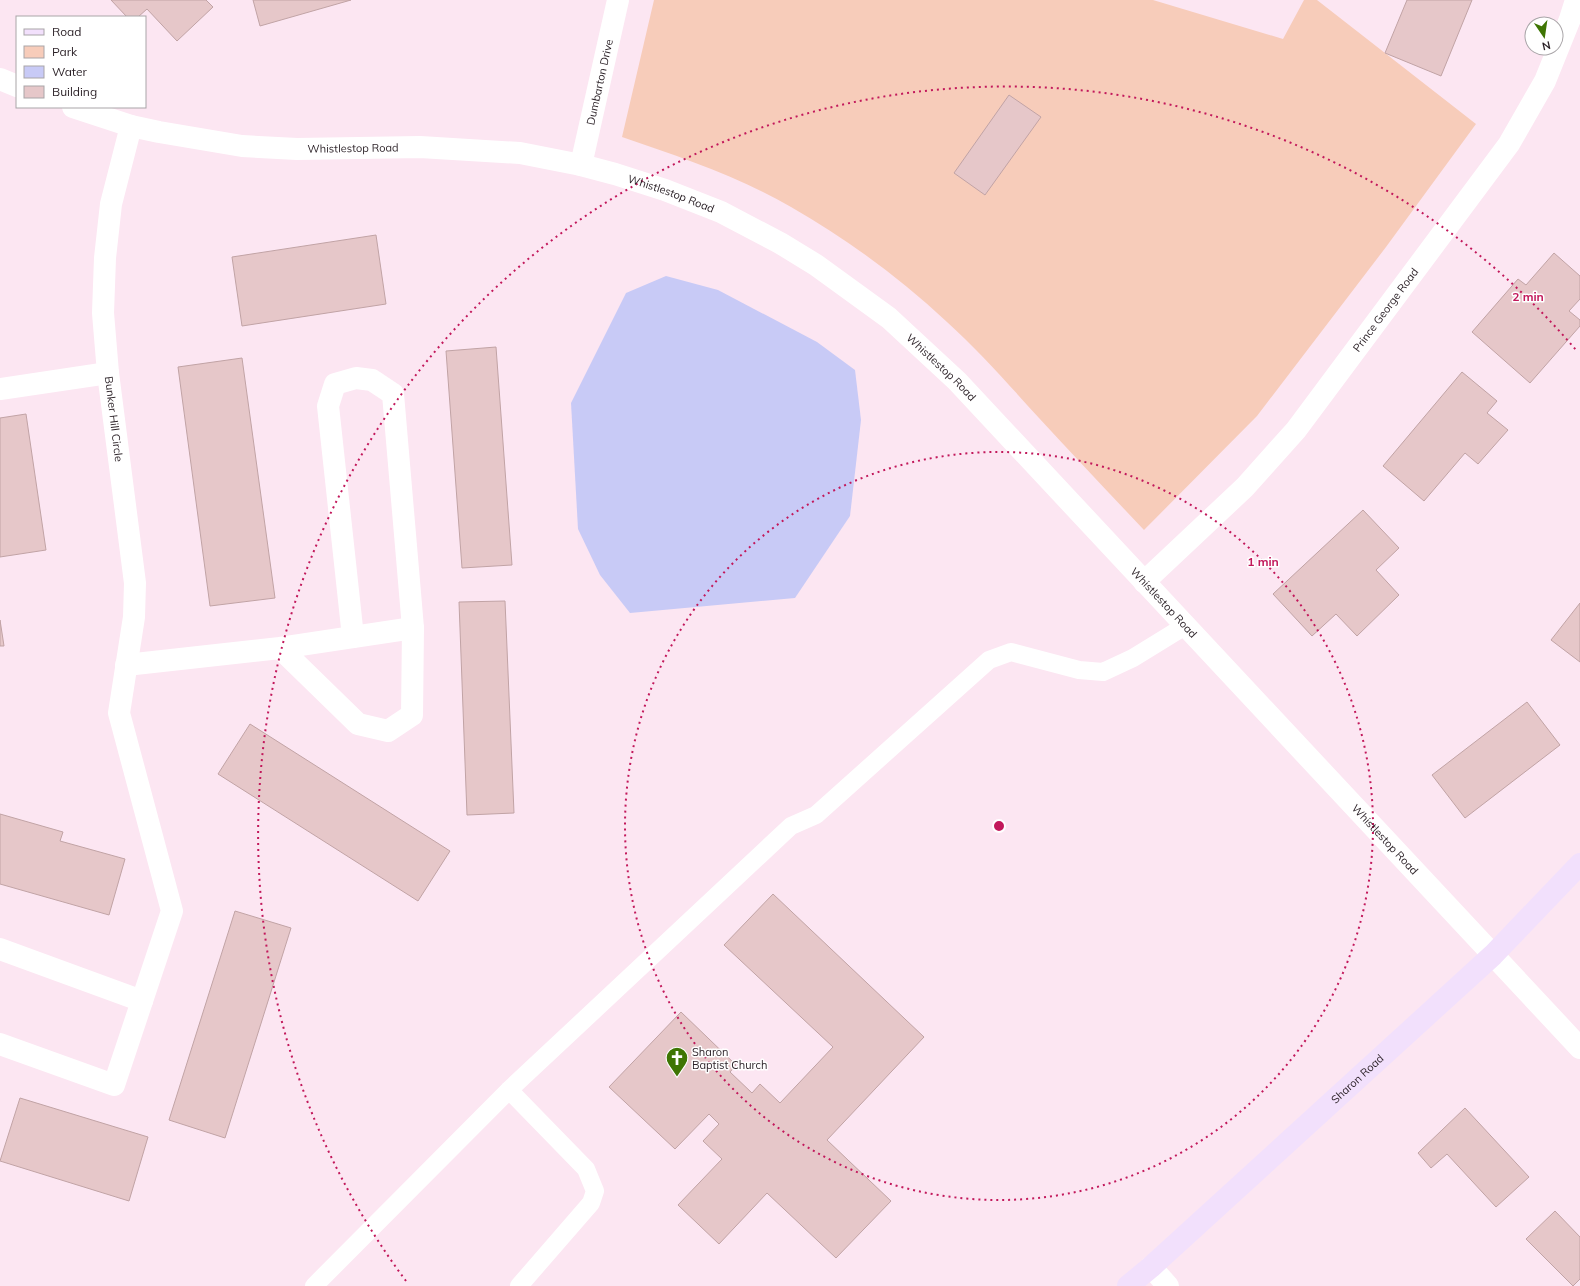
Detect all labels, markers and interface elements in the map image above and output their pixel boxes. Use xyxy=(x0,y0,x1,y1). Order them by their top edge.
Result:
legend xyxy=(16,16,146,108)
north arrow xyxy=(1524,16,1564,56)
text: Road xyxy=(52,24,81,39)
street label: Dumbarton Drive xyxy=(583,38,616,126)
text: N xyxy=(1541,38,1552,53)
text: Park xyxy=(52,44,78,59)
text: Water xyxy=(52,64,88,79)
text: Building xyxy=(52,84,97,99)
street label: Whistlestop Road xyxy=(307,140,399,156)
street label: Whistlestop Road xyxy=(626,172,717,216)
street label: Prince George Road xyxy=(1350,265,1421,355)
text: 2 min xyxy=(1512,289,1544,304)
street label: Whistlestop Road xyxy=(903,331,979,404)
street label: Bunker Hill Circle xyxy=(102,376,126,462)
text: 1 min xyxy=(1247,554,1279,569)
street label: Whistlestop Road xyxy=(1128,564,1200,641)
street label: Whistlestop Road xyxy=(1349,801,1421,877)
centre of rings xyxy=(992,819,1006,833)
church icon: Sharon Baptist Church xyxy=(664,1045,690,1078)
place label: Sharon Baptist Church xyxy=(692,1045,767,1072)
street label: Sharon Road xyxy=(1328,1051,1387,1106)

